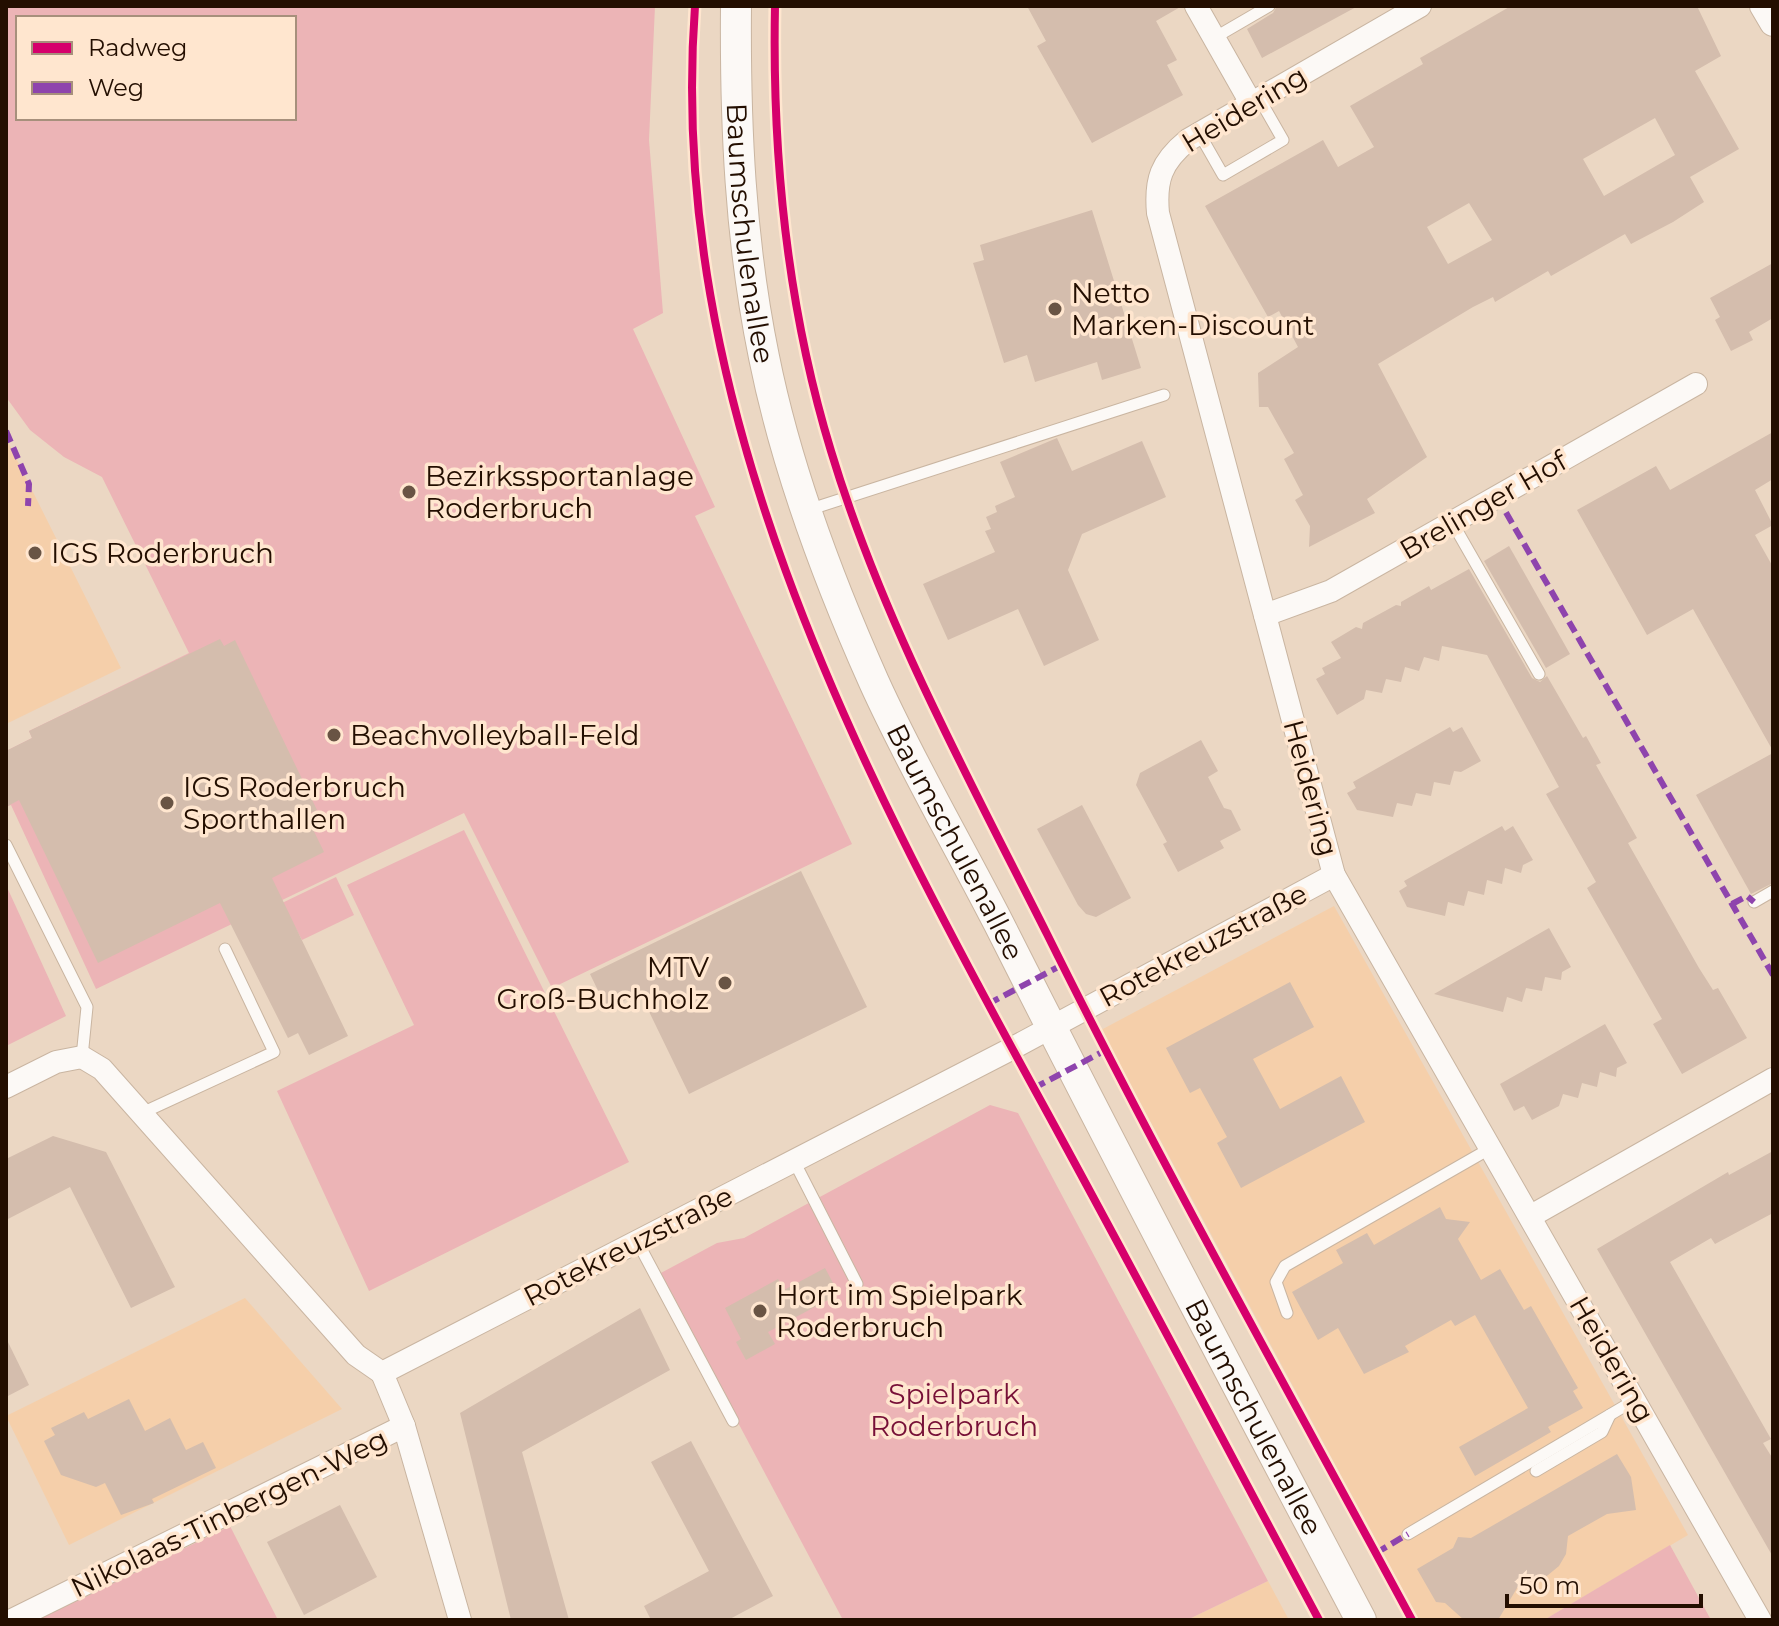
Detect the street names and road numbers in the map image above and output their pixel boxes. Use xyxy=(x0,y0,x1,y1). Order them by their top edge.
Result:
street label: Heidering xyxy=(1175,58,1313,160)
street label: Baumschulenallee xyxy=(720,102,782,367)
street label: Brelinger Hof xyxy=(1393,443,1574,567)
street label: Heidering xyxy=(1276,716,1346,860)
street label: Baumschulenallee xyxy=(879,718,1031,966)
street label: Rotekreuzstraße xyxy=(1093,876,1313,1014)
street label: Rotekreuzstraße xyxy=(518,1179,738,1313)
street label: Heidering xyxy=(1562,1290,1662,1428)
street label: Baumschulenallee xyxy=(1178,1293,1330,1541)
street label: Nikolaas-Tinbergen-Weg xyxy=(65,1421,393,1605)

